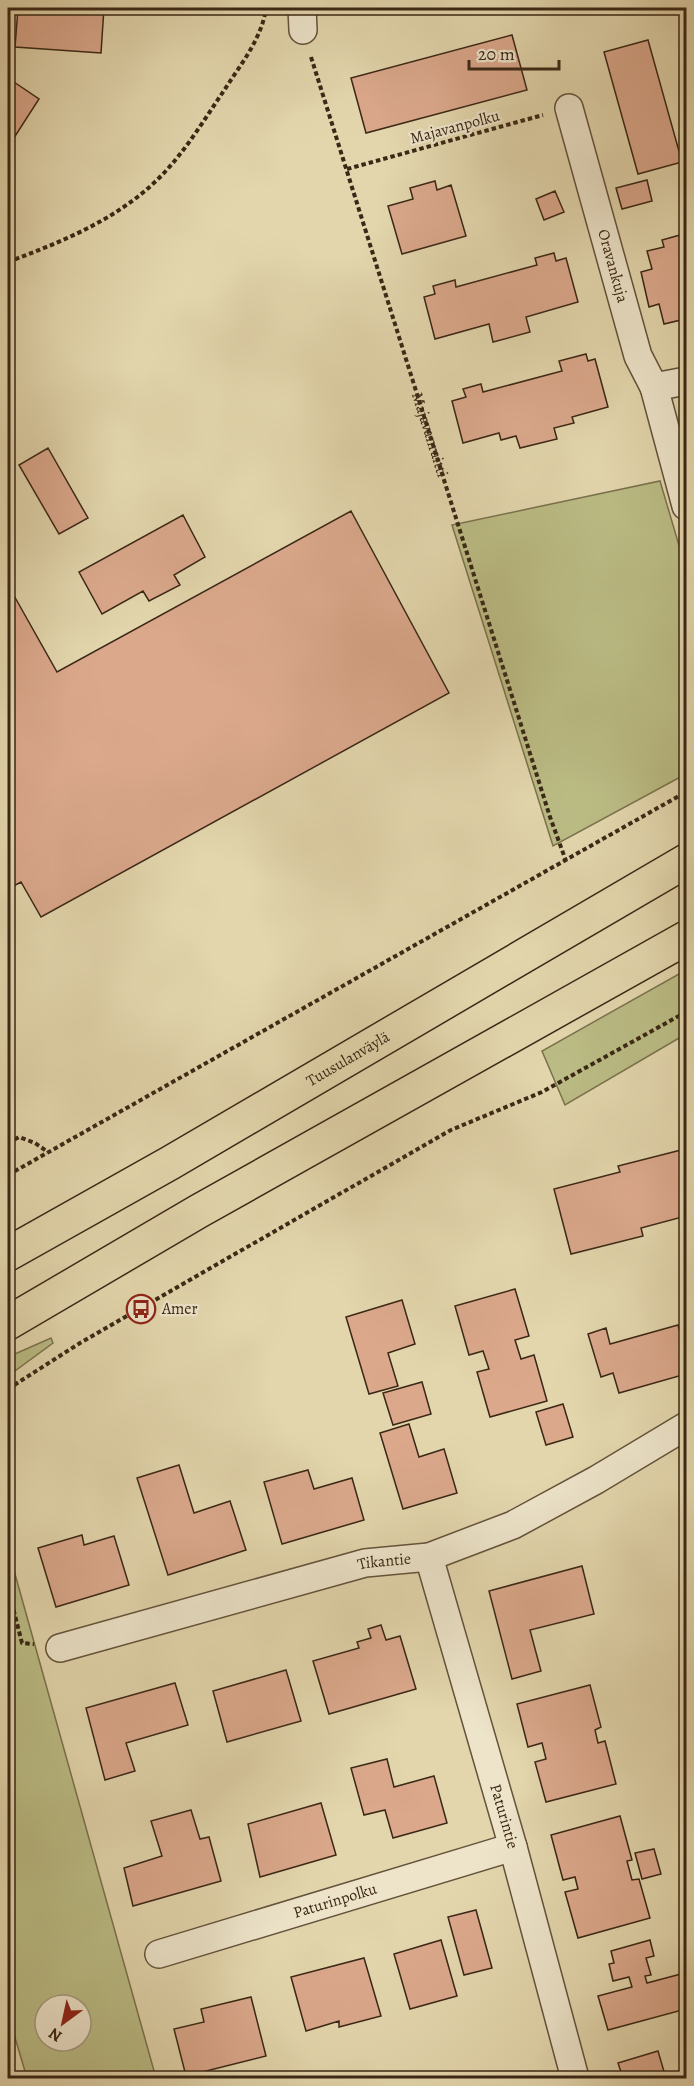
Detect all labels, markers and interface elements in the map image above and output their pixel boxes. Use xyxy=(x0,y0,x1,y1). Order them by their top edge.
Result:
scale bar xyxy=(469,33,559,71)
text: 20 m xyxy=(478,42,515,66)
street label: Majavanpolku xyxy=(408,104,503,150)
street label: Oravankuja xyxy=(592,227,634,306)
street label: Majavanraitti xyxy=(406,389,454,480)
street label: Tuusulanväylä xyxy=(302,1026,394,1092)
bus stop icon: Amer xyxy=(125,1293,157,1325)
place label: Amer xyxy=(161,1298,198,1320)
street label: Tikantie xyxy=(355,1548,412,1576)
street label: Paturintie xyxy=(484,1781,524,1851)
street label: Paturinpolku xyxy=(291,1878,380,1924)
north arrow xyxy=(33,1993,93,2053)
text: N xyxy=(44,2022,66,2047)

